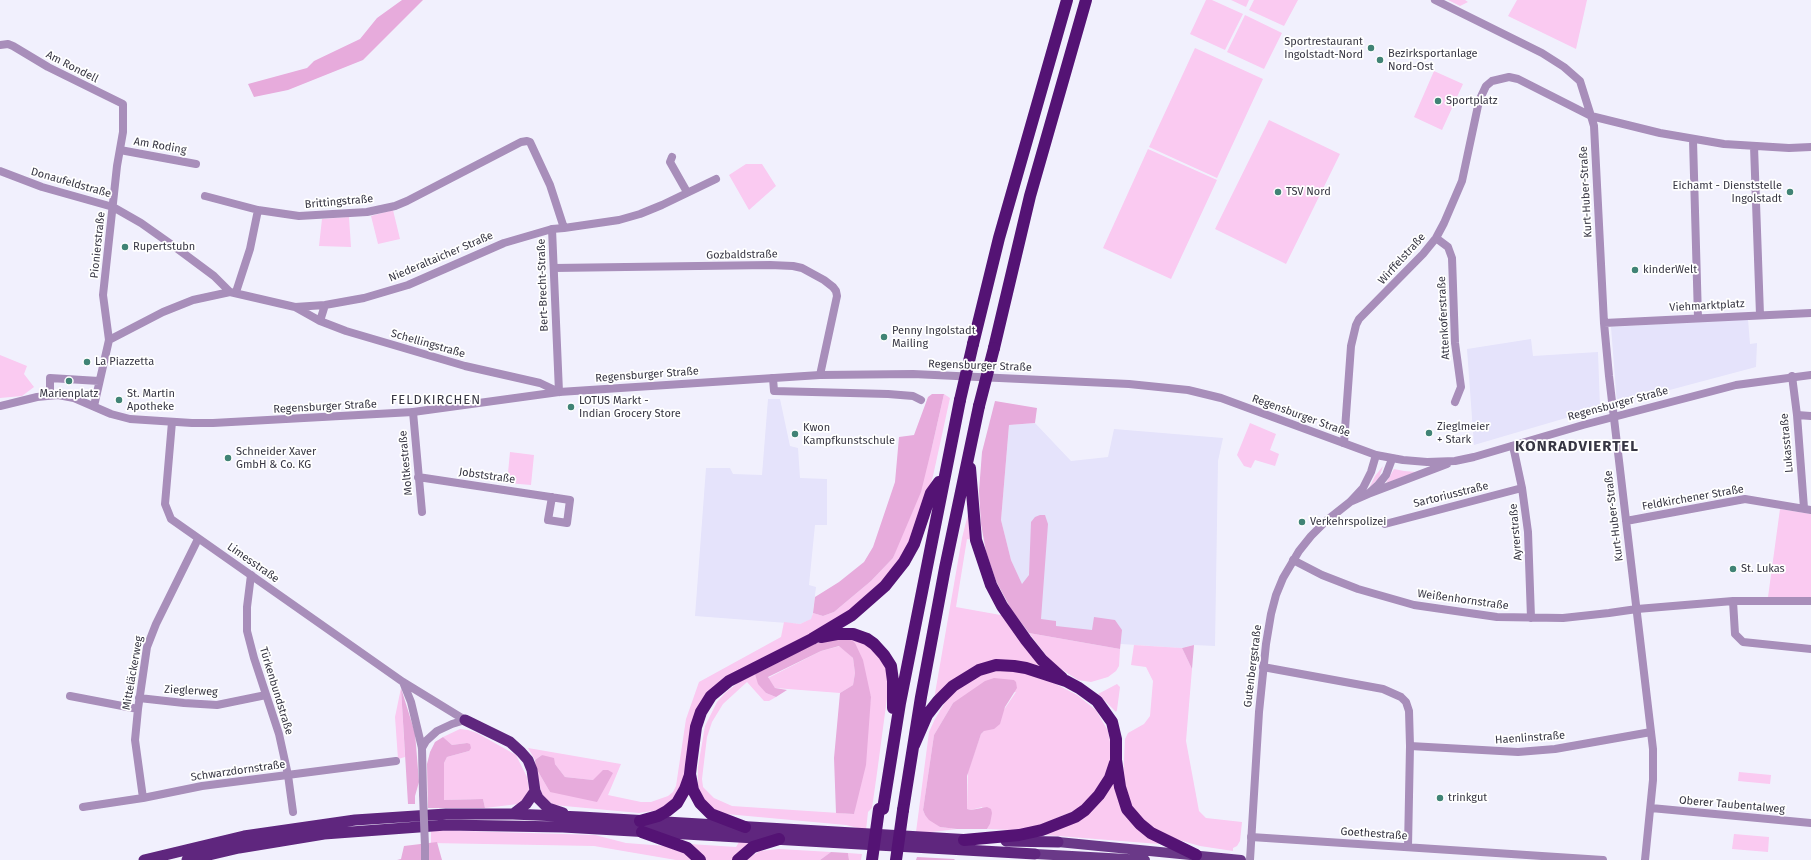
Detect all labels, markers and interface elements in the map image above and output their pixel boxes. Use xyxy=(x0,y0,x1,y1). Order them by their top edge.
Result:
place label: Sportrestaurant Ingolstadt-Nord xyxy=(1284,35,1363,61)
marker: Sportrestaurant Ingolstadt-Nord xyxy=(1366,43,1376,53)
place label: Bezirksportanlage Nord-Ost xyxy=(1388,47,1478,73)
street label: Am Rondell xyxy=(44,48,100,86)
marker: Bezirksportanlage Nord-Ost xyxy=(1375,55,1385,65)
place label: Sportplatz xyxy=(1446,94,1498,108)
marker: Sportplatz xyxy=(1433,96,1443,106)
street label: Am Roding xyxy=(133,135,187,157)
street label: Kurt-Huber-Straße xyxy=(1577,146,1595,238)
street label: Donaufeldstraße xyxy=(29,165,113,201)
place label: Eichamt - Dienststelle Ingolstadt xyxy=(1673,179,1782,205)
place label: TSV Nord xyxy=(1286,185,1331,199)
marker: TSV Nord xyxy=(1273,187,1283,197)
marker: Eichamt - Dienststelle Ingolstadt xyxy=(1785,187,1795,197)
street label: Brittingstraße xyxy=(304,192,374,212)
street label: Pionierstraße xyxy=(88,211,108,279)
street label: Niederaltaicher Straße xyxy=(387,229,495,285)
street label: Wirffelstraße xyxy=(1376,231,1428,287)
street label: Bert-Brecht-Straße xyxy=(535,238,551,332)
place label: Rupertstubn xyxy=(133,240,195,254)
marker: Rupertstubn xyxy=(120,242,130,252)
street label: Gozbaldstraße xyxy=(706,248,778,262)
place label: kinderWelt xyxy=(1643,263,1697,277)
marker: kinderWelt xyxy=(1630,265,1640,275)
street label: Attenkoferstraße xyxy=(1435,276,1453,360)
street label: Viehmarktplatz xyxy=(1669,297,1745,315)
place label: Penny Ingolstadt Mailing xyxy=(892,324,976,350)
street label: Schellingstraße xyxy=(389,327,467,361)
marker: Penny Ingolstadt Mailing xyxy=(879,332,889,342)
place label: La Piazzetta xyxy=(95,355,154,369)
marker: La Piazzetta xyxy=(82,357,92,367)
street label: Regensburger Straße xyxy=(928,358,1032,374)
street label: Regensburger Straße xyxy=(595,365,699,385)
marker: Marienplatz xyxy=(64,376,74,386)
street label: Regensburger Straße xyxy=(1566,384,1670,424)
place label: Marienplatz xyxy=(40,387,98,401)
place label: St. Martin Apotheke xyxy=(127,387,175,413)
district label: FELDKIRCHEN xyxy=(391,392,481,408)
street label: Regensburger Straße xyxy=(1250,392,1352,440)
place label: LOTUS Markt - Indian Grocery Store xyxy=(579,394,681,420)
marker: St. Martin Apotheke xyxy=(114,395,124,405)
street label: Regensburger Straße xyxy=(273,398,377,416)
marker: LOTUS Markt - Indian Grocery Store xyxy=(566,402,576,412)
street label: Lukasstraße xyxy=(1778,413,1796,473)
place label: Zieglmeier + Stark xyxy=(1437,420,1490,446)
place label: Kwon Kampfkunstschule xyxy=(803,421,895,447)
marker: Zieglmeier + Stark xyxy=(1424,428,1434,438)
marker: Kwon Kampfkunstschule xyxy=(790,429,800,439)
street label: Moltkestraße xyxy=(397,430,415,496)
district label: KONRADVIERTEL xyxy=(1515,438,1639,456)
place label: Schneider Xaver GmbH & Co. KG xyxy=(236,445,316,471)
marker: Schneider Xaver GmbH & Co. KG xyxy=(223,453,233,463)
street label: Jobststraße xyxy=(458,466,516,486)
street label: Kurt-Huber-Straße xyxy=(1602,470,1626,562)
street label: Sartoriusstraße xyxy=(1412,479,1490,511)
street label: Feldkirchener Straße xyxy=(1641,483,1745,513)
street label: Ayrerstraße xyxy=(1507,503,1525,561)
place label: Verkehrspolizei xyxy=(1310,515,1386,529)
marker: Verkehrspolizei xyxy=(1297,517,1307,527)
street label: Limesstraße xyxy=(224,540,282,586)
place label: St. Lukas xyxy=(1741,562,1785,576)
marker: St. Lukas xyxy=(1728,564,1738,574)
street label: Weißenhornstraße xyxy=(1416,587,1510,613)
street label: Gutenbergstraße xyxy=(1241,624,1265,708)
street label: Mitteläckerweg xyxy=(120,635,146,711)
street label: Türkenbundstraße xyxy=(256,645,296,737)
street label: Zieglerweg xyxy=(164,683,218,699)
street label: Haenlinstraße xyxy=(1495,729,1565,747)
street label: Schwarzdornstraße xyxy=(190,758,286,784)
place label: trinkgut xyxy=(1448,791,1487,805)
marker: trinkgut xyxy=(1435,793,1445,803)
street label: Oberer Taubentalweg xyxy=(1678,794,1786,816)
street label: Goethestraße xyxy=(1340,825,1408,843)

